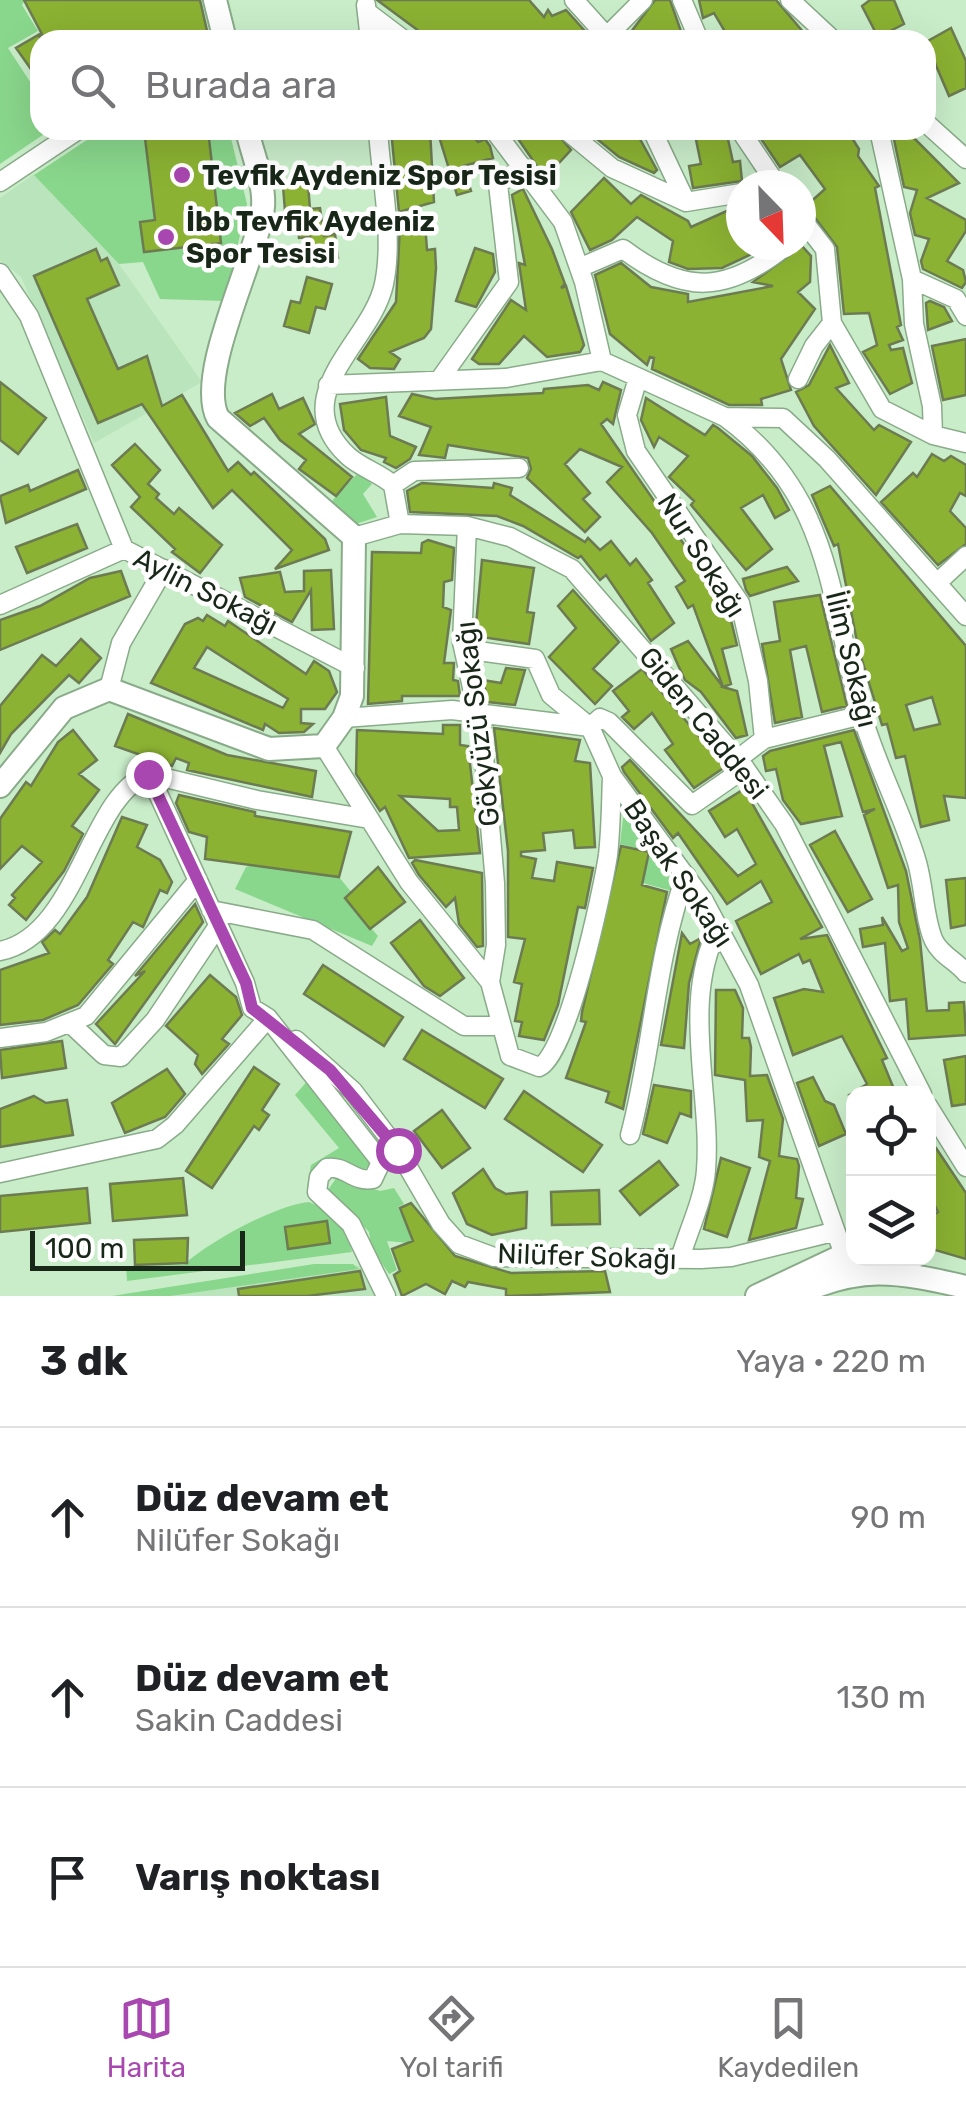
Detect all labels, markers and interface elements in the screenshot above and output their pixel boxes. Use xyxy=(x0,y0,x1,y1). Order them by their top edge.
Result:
search box xyxy=(30,30,936,140)
icon: search xyxy=(65,58,120,113)
text: Burada ara xyxy=(145,62,337,108)
place label: Tevfik Aydeniz Spor Tesisi xyxy=(202,159,557,192)
marker: Tevfik Aydeniz Spor Tesisi xyxy=(171,164,193,186)
north arrow xyxy=(726,170,816,260)
place label: İbb Tevfik Aydeniz Spor Tesisi xyxy=(186,205,435,270)
marker: İbb Tevfik Aydeniz Spor Tesisi xyxy=(155,226,177,248)
street label: Nur Sokağı xyxy=(651,487,753,623)
street label: Aylin Sokağı xyxy=(128,541,283,642)
street label: İlim Sokağı xyxy=(819,587,884,731)
street label: Gökyüzü Sokağı xyxy=(449,619,506,828)
street label: Giden Caddesi xyxy=(632,641,775,806)
route end xyxy=(126,752,172,798)
street label: Başak Sokağı xyxy=(617,793,740,954)
map controls xyxy=(846,1086,936,1266)
button: locate xyxy=(846,1086,936,1176)
route start xyxy=(376,1128,422,1174)
button: layers xyxy=(846,1176,936,1266)
scale bar xyxy=(30,1226,245,1270)
text: 100 m xyxy=(45,1232,124,1265)
street label: Nilüfer Sokağı xyxy=(497,1237,677,1276)
text: 3 dk xyxy=(40,1336,128,1386)
text: Yaya · 220 m xyxy=(736,1342,926,1380)
text: Düz devam et xyxy=(135,1475,389,1521)
icon: ahead xyxy=(40,1490,95,1545)
text: 90 m xyxy=(850,1498,926,1536)
text: Nilüfer Sokağı xyxy=(135,1521,340,1559)
text: Düz devam et xyxy=(135,1655,389,1701)
icon: ahead xyxy=(40,1670,95,1725)
text: 130 m xyxy=(836,1678,926,1716)
text: Sakin Caddesi xyxy=(135,1701,343,1739)
icon: arrive xyxy=(40,1850,95,1905)
text: Varış noktası xyxy=(135,1854,381,1900)
tab: Harita xyxy=(107,1991,186,2084)
tab: Yol tarifi xyxy=(400,1991,504,2084)
tab: Kaydedilen xyxy=(717,1991,859,2084)

